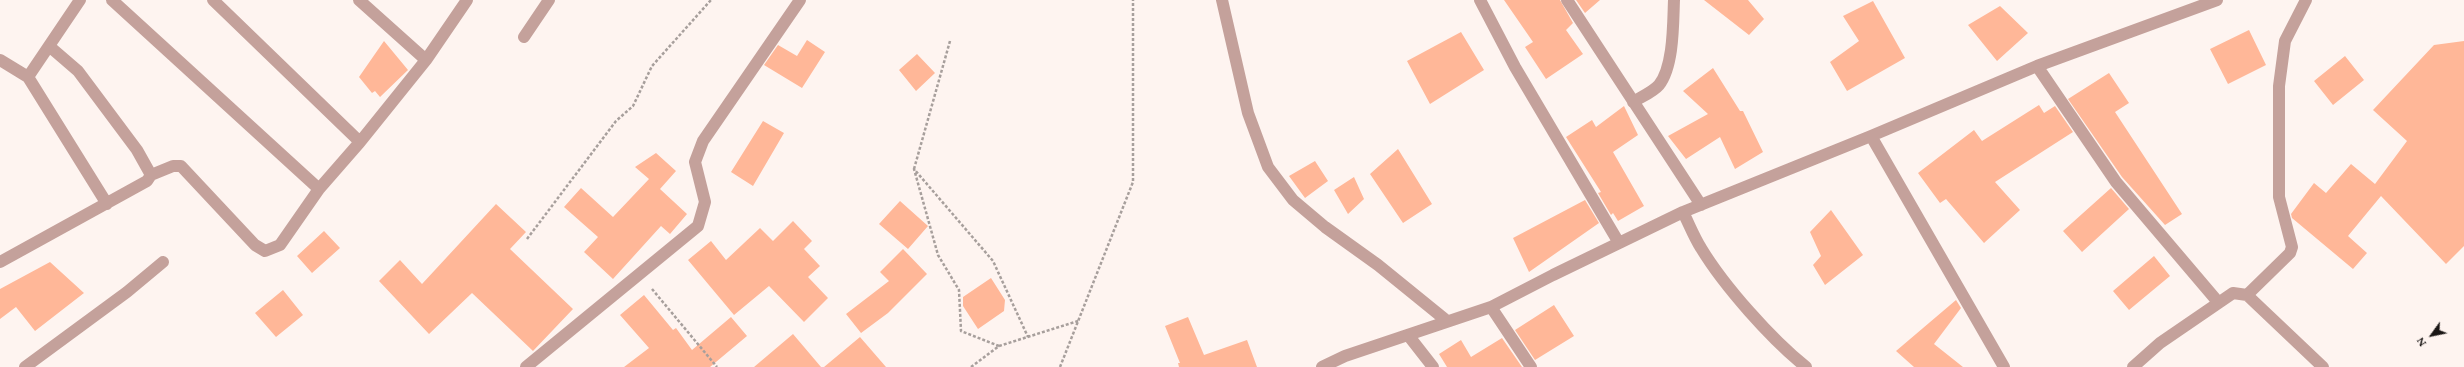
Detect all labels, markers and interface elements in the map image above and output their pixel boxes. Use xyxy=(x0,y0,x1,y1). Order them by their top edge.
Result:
north arrow xyxy=(2412,315,2452,355)
text: N xyxy=(2412,333,2431,350)

